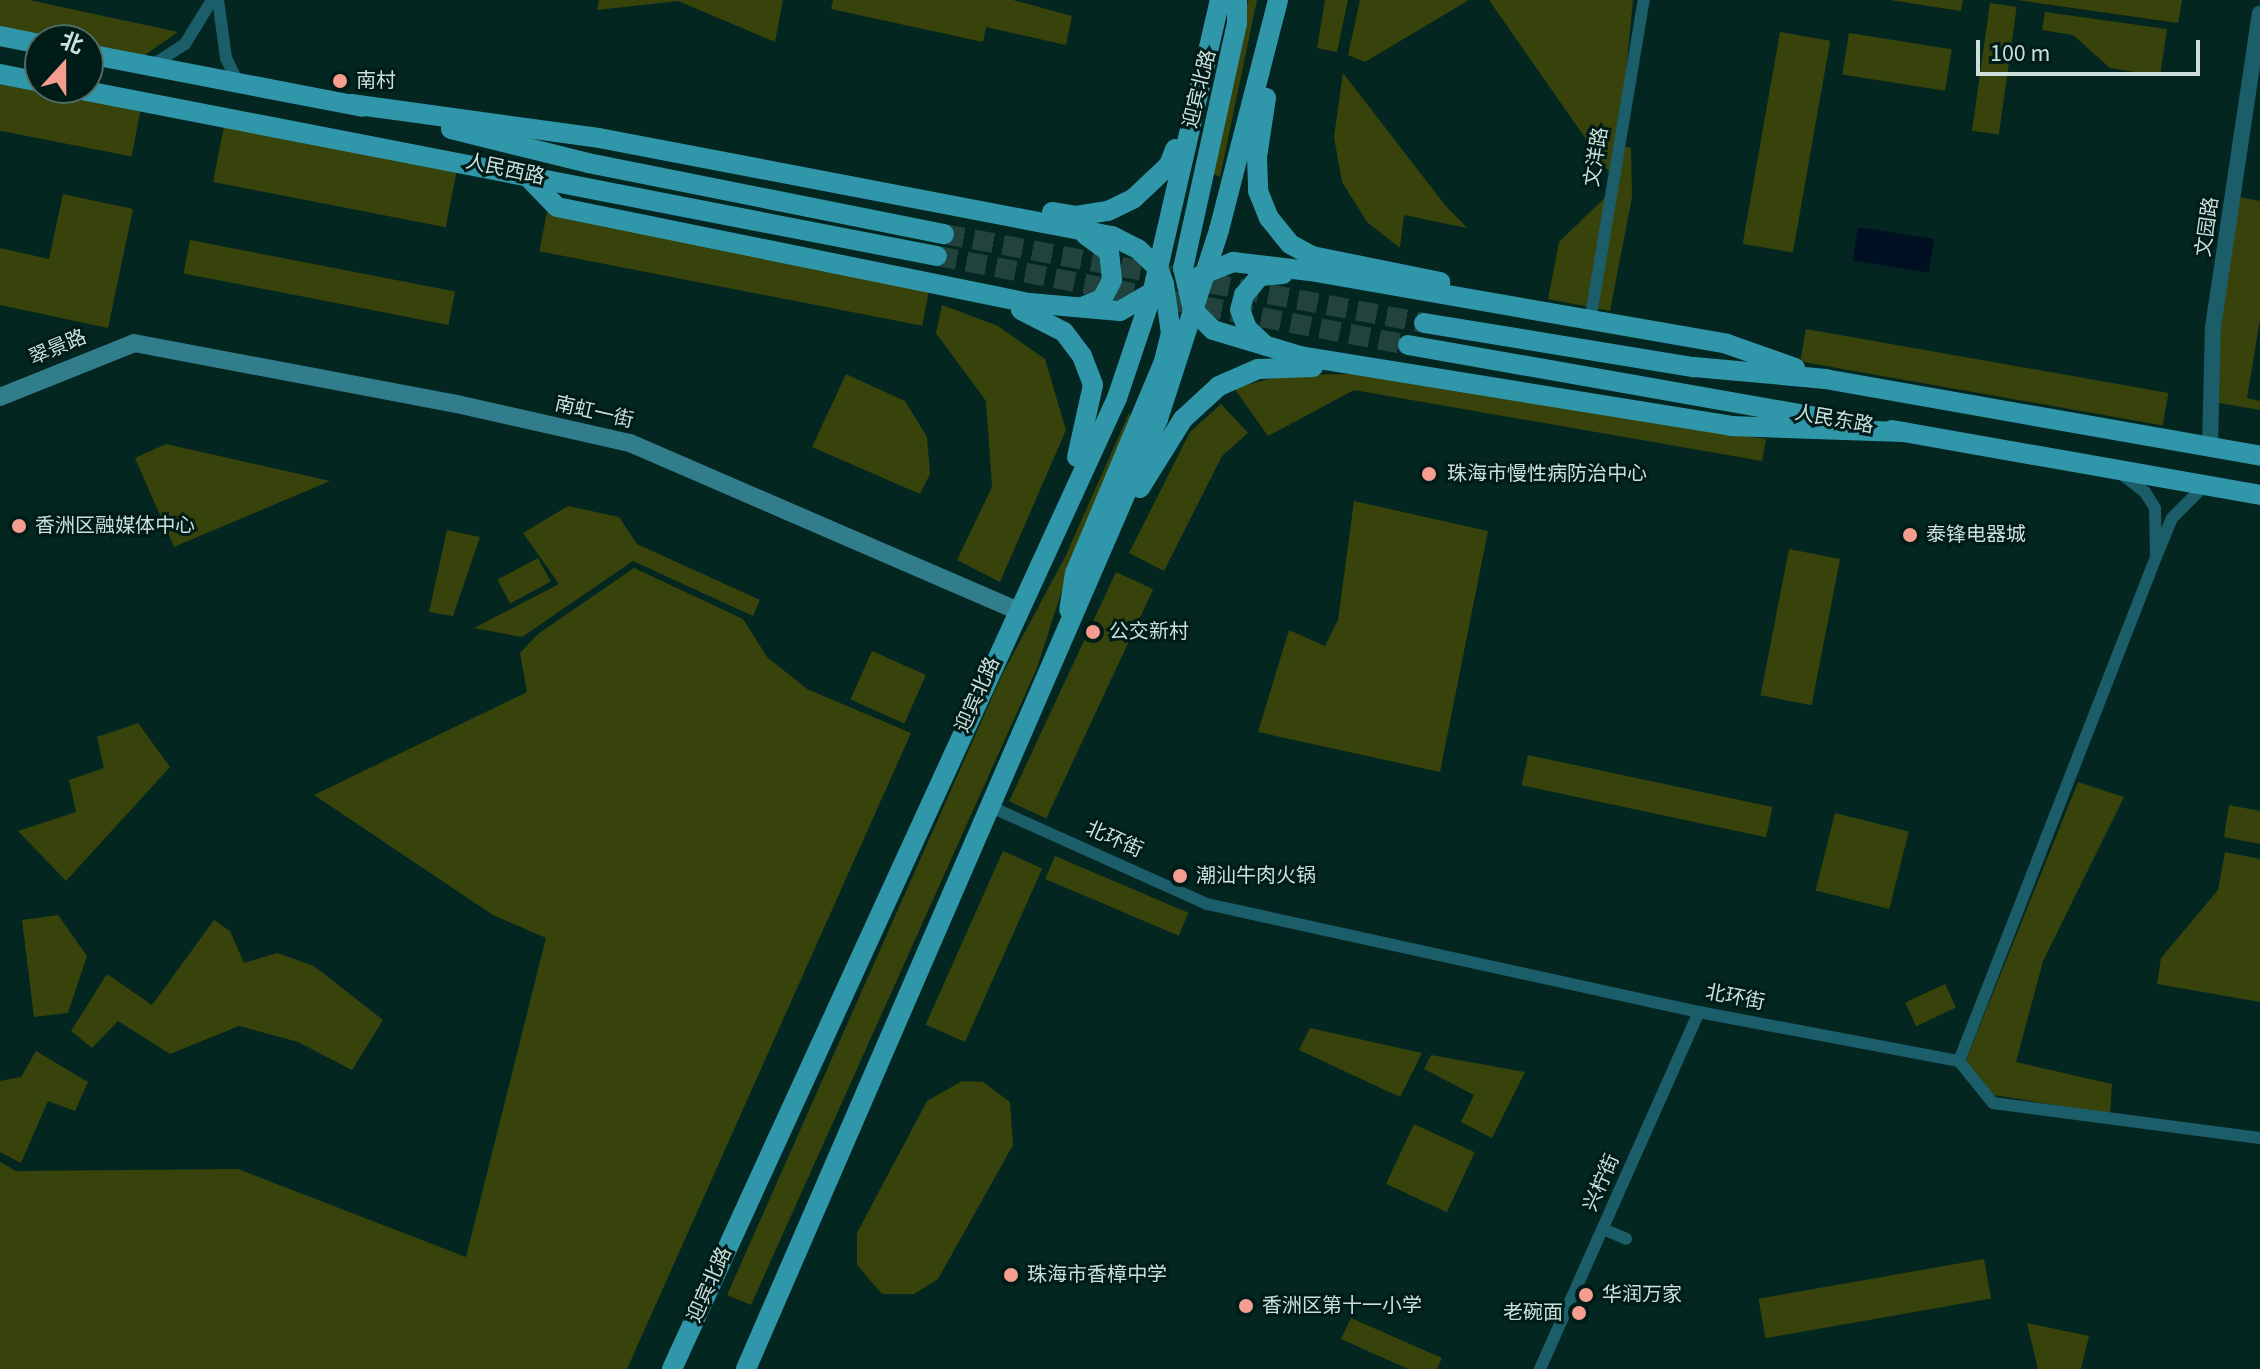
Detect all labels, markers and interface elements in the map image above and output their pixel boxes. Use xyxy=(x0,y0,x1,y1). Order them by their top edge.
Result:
north arrow xyxy=(24,24,104,104)
scale bar xyxy=(1980,24,2204,74)
text: 北 xyxy=(56,25,88,62)
text: 100 m xyxy=(1990,36,2050,71)
street label: 迎宾北路 xyxy=(1179,47,1221,131)
place label: 南村 xyxy=(356,69,396,93)
marker: 南村 xyxy=(331,72,349,90)
street label: 文洋路 xyxy=(1580,125,1614,189)
street label: 人民西路 xyxy=(463,150,547,190)
street label: 文园路 xyxy=(2192,196,2224,258)
street label: 翠景路 xyxy=(26,325,90,371)
street label: 南虹一街 xyxy=(552,392,636,434)
street label: 人民东路 xyxy=(1793,401,1875,439)
place label: 珠海市慢性病防治中心 xyxy=(1447,462,1647,486)
marker: 珠海市慢性病防治中心 xyxy=(1418,463,1440,485)
place label: 香洲区融媒体中心 xyxy=(35,514,195,538)
marker: 香洲区融媒体中心 xyxy=(10,517,28,535)
place label: 泰锋电器城 xyxy=(1926,523,2026,547)
marker: 泰锋电器城 xyxy=(1901,526,1919,544)
place label: 公交新村 xyxy=(1109,620,1189,644)
marker: 公交新村 xyxy=(1084,623,1102,641)
street label: 迎宾北路 xyxy=(951,654,1005,736)
street label: 北环街 xyxy=(1082,817,1146,863)
place label: 潮汕牛肉火锅 xyxy=(1196,864,1316,888)
marker: 潮汕牛肉火锅 xyxy=(1171,867,1189,885)
street label: 北环街 xyxy=(1703,980,1767,1016)
street label: 兴柠街 xyxy=(1579,1151,1625,1215)
street label: 迎宾北路 xyxy=(683,1244,737,1326)
place label: 珠海市香樟中学 xyxy=(1027,1263,1167,1287)
marker: 珠海市香樟中学 xyxy=(1002,1266,1020,1284)
place label: 华润万家 xyxy=(1602,1283,1682,1307)
marker: 华润万家 xyxy=(1577,1286,1595,1304)
place label: 香洲区第十一小学 xyxy=(1262,1294,1422,1318)
marker: 香洲区第十一小学 xyxy=(1237,1297,1255,1315)
place label: 老碗面 xyxy=(1503,1301,1563,1325)
marker: 老碗面 xyxy=(1570,1304,1588,1322)

